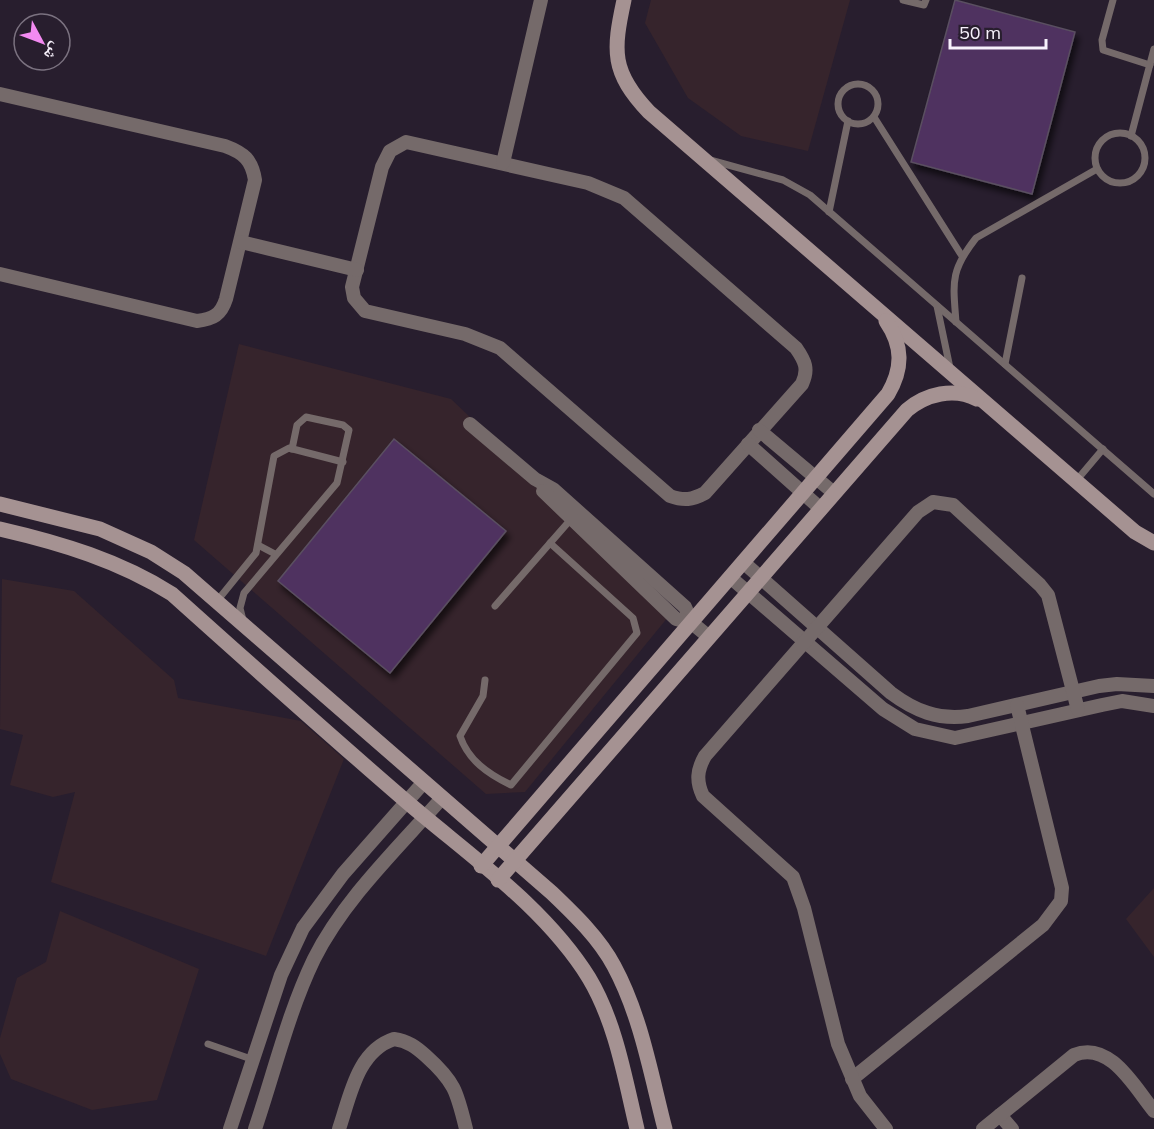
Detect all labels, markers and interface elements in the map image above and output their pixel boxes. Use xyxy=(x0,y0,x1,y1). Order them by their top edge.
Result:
north arrow xyxy=(12,12,72,72)
scale bar xyxy=(950,12,1046,50)
text: 50 m xyxy=(959,21,1001,44)
text: ش xyxy=(40,39,66,65)

